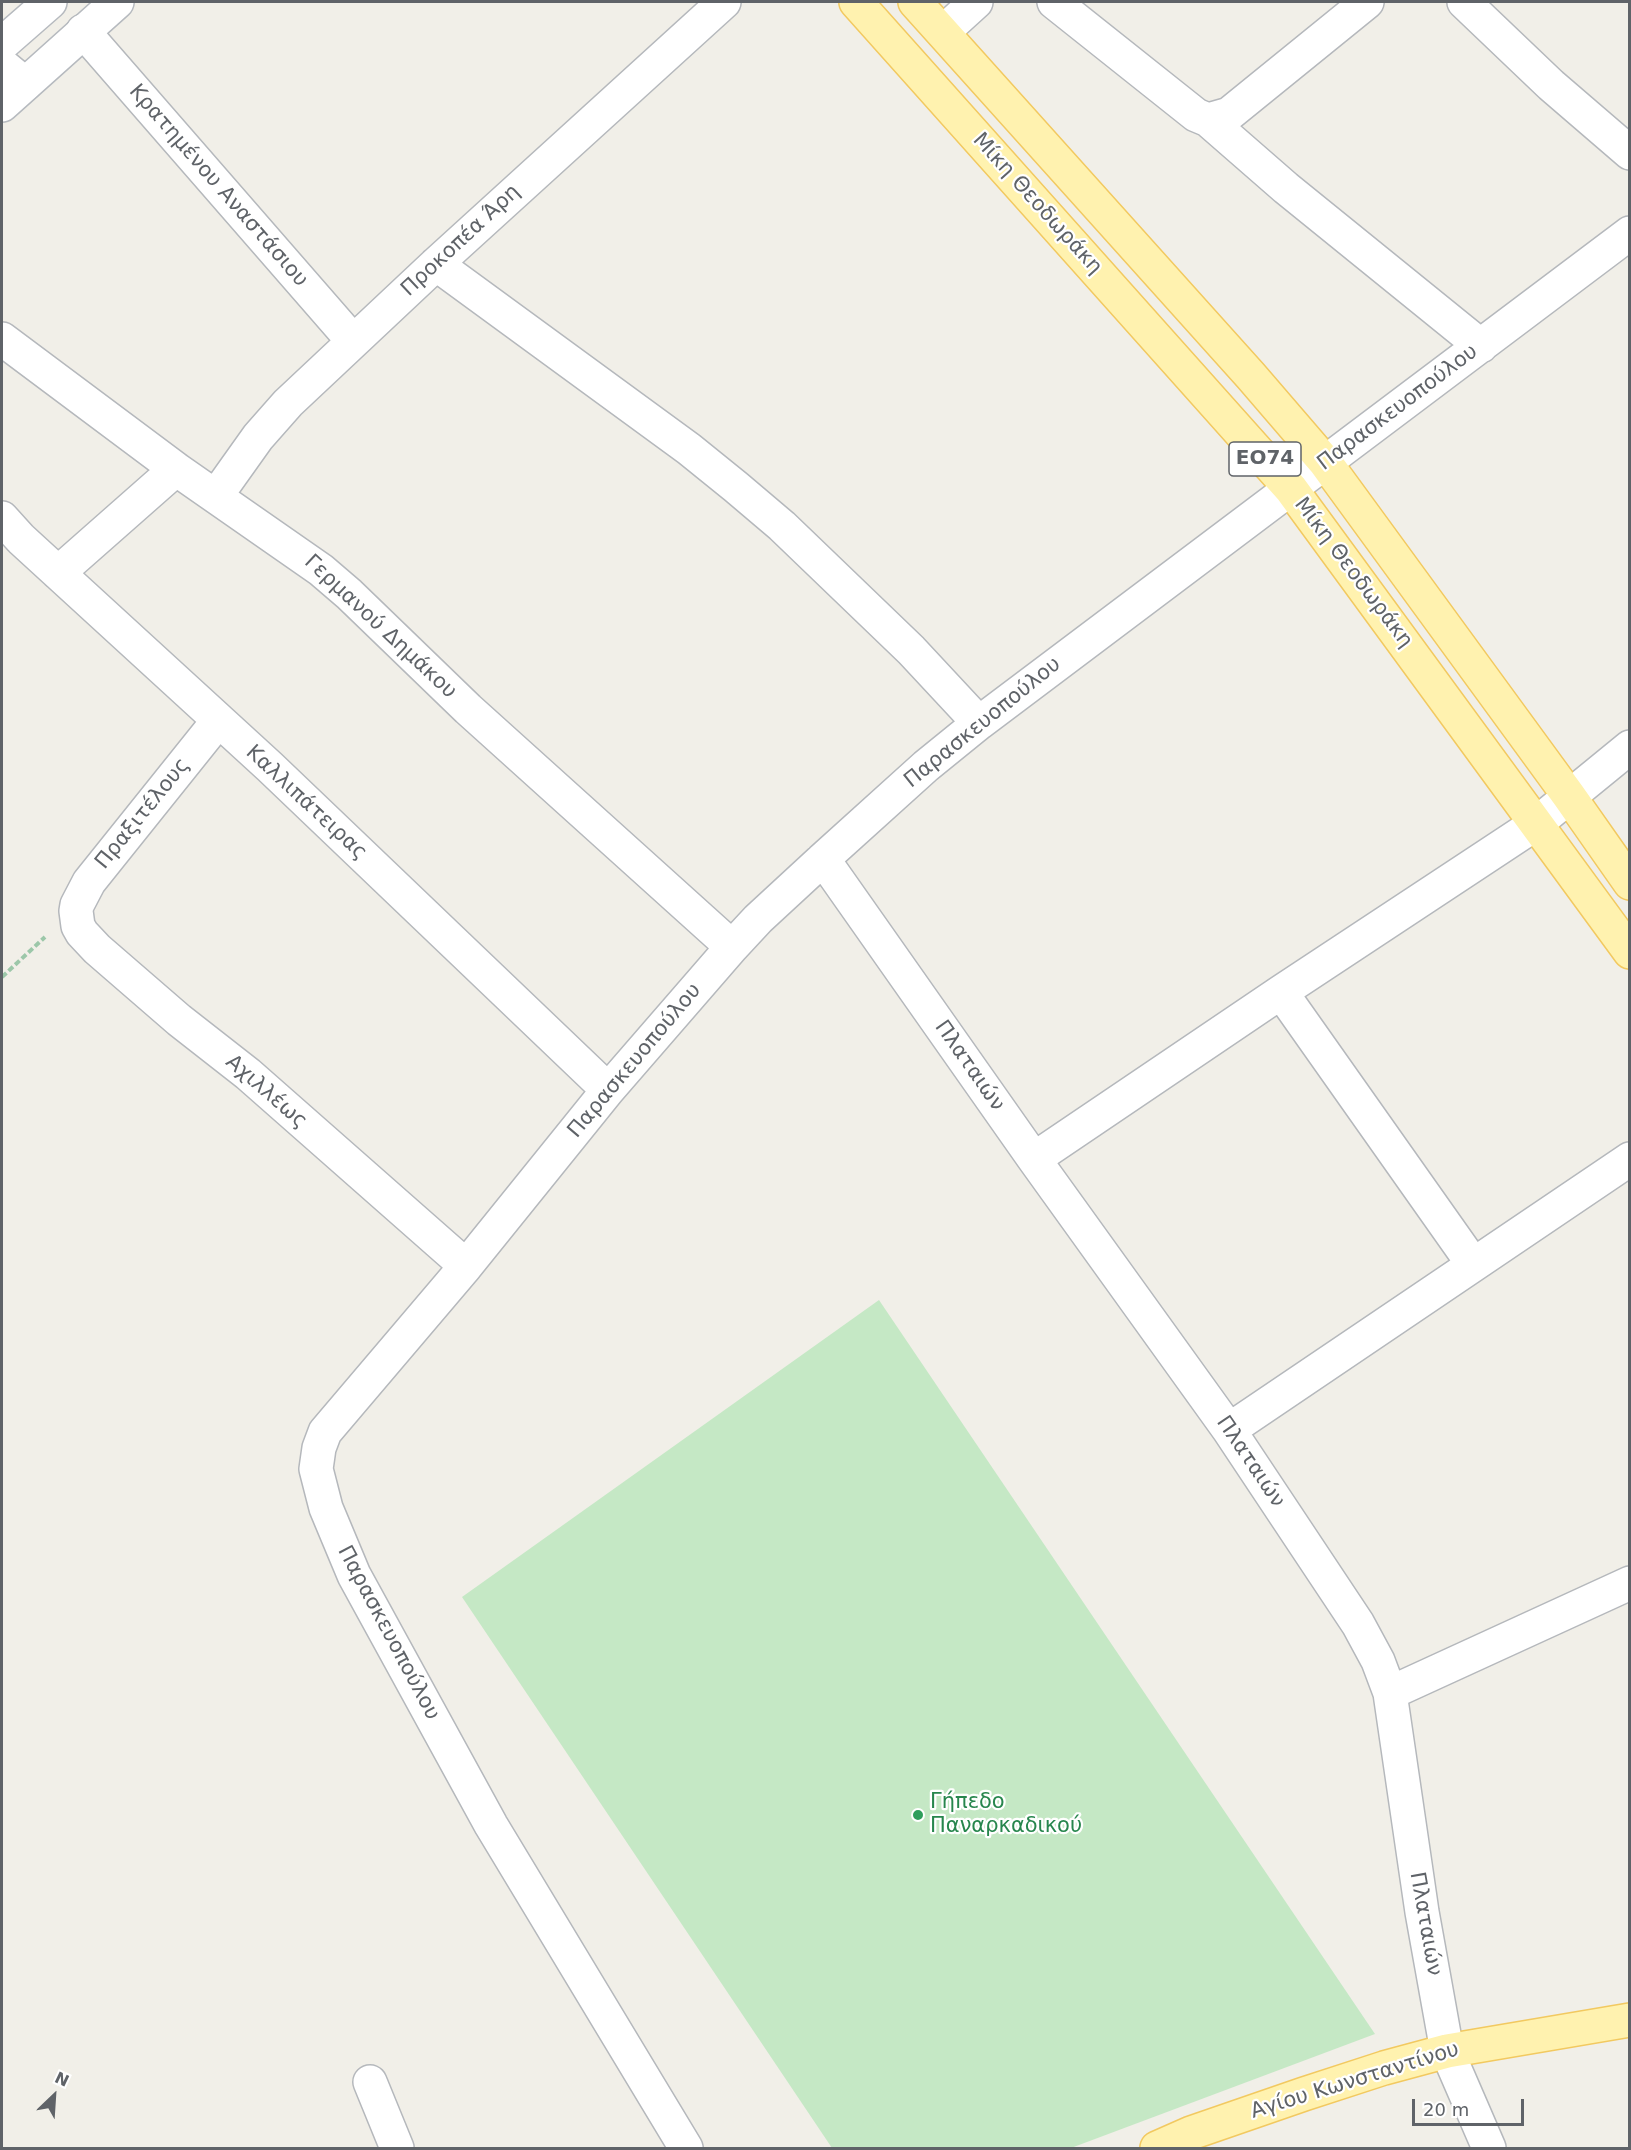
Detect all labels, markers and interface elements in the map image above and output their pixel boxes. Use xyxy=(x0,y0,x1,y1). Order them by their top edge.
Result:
street label: Κρατημένου Αναστάσιου xyxy=(123,80,313,292)
street label: Μίκη Θεοδωράκη xyxy=(967,128,1107,280)
street label: Προκοπέα Άρη xyxy=(397,180,525,302)
street label: Παρασκευοπούλου xyxy=(1313,340,1483,476)
road number: ΕΟ74 xyxy=(1229,442,1301,476)
street label: Μίκη Θεοδωράκη xyxy=(1288,493,1418,653)
street label: Γερμανού Δημάκου xyxy=(299,550,461,704)
street label: Παρασκευοπούλου xyxy=(900,652,1066,794)
street label: Καλλιπάτειρας xyxy=(240,740,372,866)
street label: Πραξιτέλους xyxy=(91,753,195,875)
street label: Παρασκευοπούλου xyxy=(563,979,707,1143)
street label: Πλαταιών xyxy=(929,1016,1009,1116)
street label: Αχιλλέως xyxy=(220,1050,312,1134)
street label: Πλαταιών xyxy=(1210,1411,1290,1513)
street label: Παρασκευοπούλου xyxy=(331,1541,445,1725)
place label: Γήπεδο Παναρκαδικού xyxy=(930,1790,1082,1840)
marker: Γήπεδο Παναρκαδικού xyxy=(911,1808,925,1822)
street label: Πλαταιών xyxy=(1403,1870,1447,1978)
street label: Αγίου Κωνσταντίνου xyxy=(1248,2037,1462,2125)
north arrow xyxy=(24,2066,84,2126)
text: N xyxy=(52,2068,72,2091)
scale bar xyxy=(1415,2087,1528,2125)
text: 20 m xyxy=(1423,2099,1469,2120)

